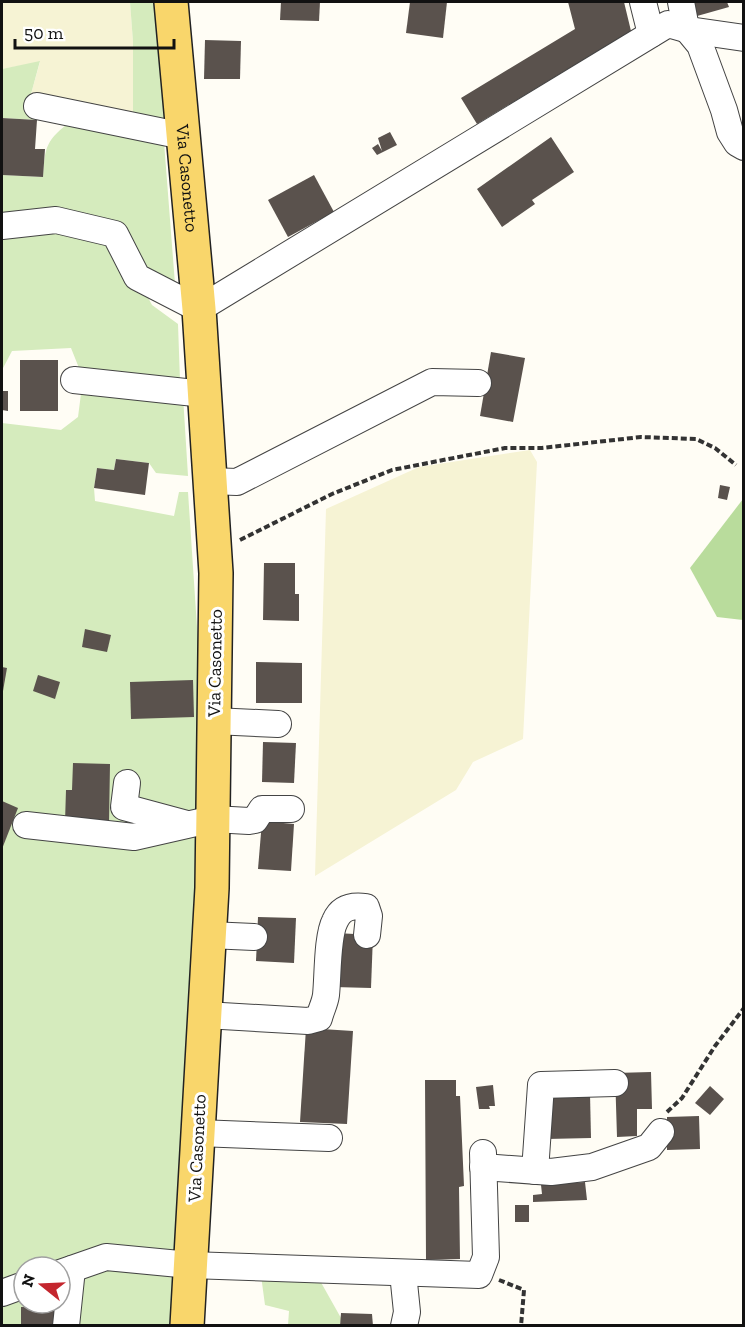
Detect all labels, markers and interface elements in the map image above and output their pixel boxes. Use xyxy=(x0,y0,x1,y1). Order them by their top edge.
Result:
scale bar xyxy=(15,12,174,50)
text: 50 m xyxy=(24,22,64,44)
street label: Via Casonetto xyxy=(171,122,203,233)
street label: Via Casonetto xyxy=(203,609,227,718)
street label: Via Casonetto xyxy=(183,1094,211,1203)
north arrow xyxy=(12,1255,72,1315)
text: N xyxy=(17,1272,39,1289)

